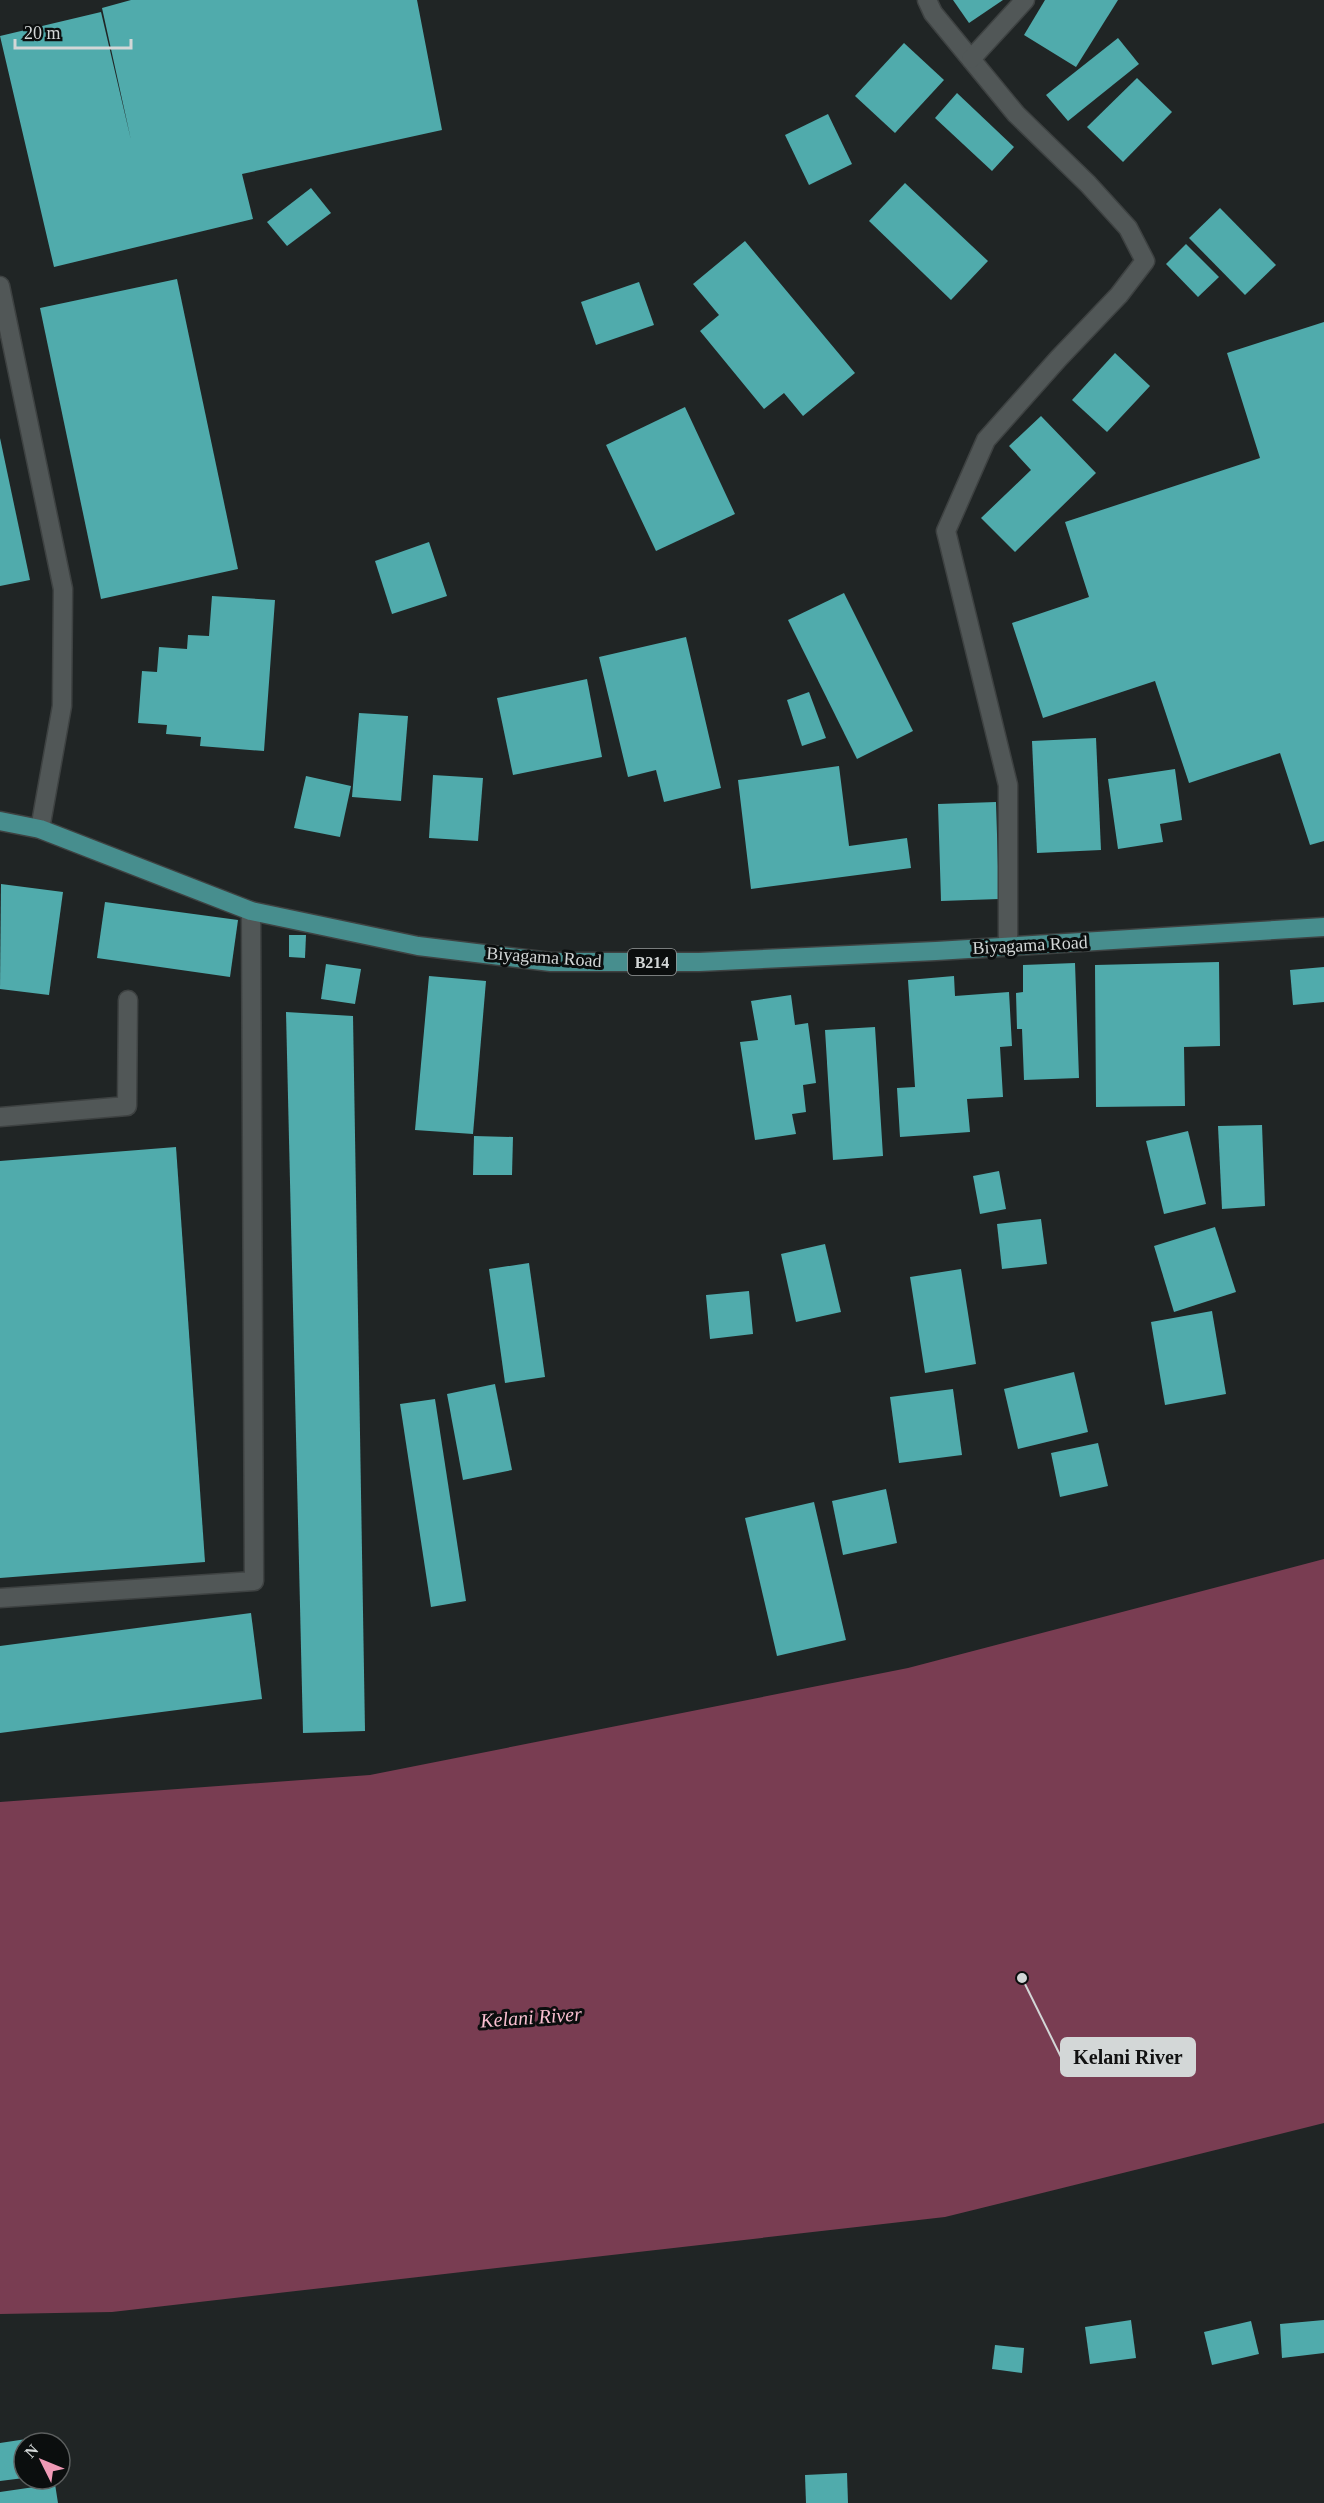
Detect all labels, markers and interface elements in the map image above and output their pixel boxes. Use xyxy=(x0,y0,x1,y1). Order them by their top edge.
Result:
scale bar xyxy=(15,12,130,50)
text: 20 m xyxy=(24,23,61,43)
street label: Biyagama Road xyxy=(972,932,1088,958)
street label: Biyagama Road xyxy=(486,943,602,971)
road number: B214 xyxy=(628,949,676,975)
water label: Kelani River xyxy=(479,2002,583,2032)
callout: Kelani River xyxy=(1061,2038,1195,2076)
text: Kelani River xyxy=(1073,2046,1183,2068)
north arrow xyxy=(12,2431,72,2491)
text: N xyxy=(21,2441,42,2461)

